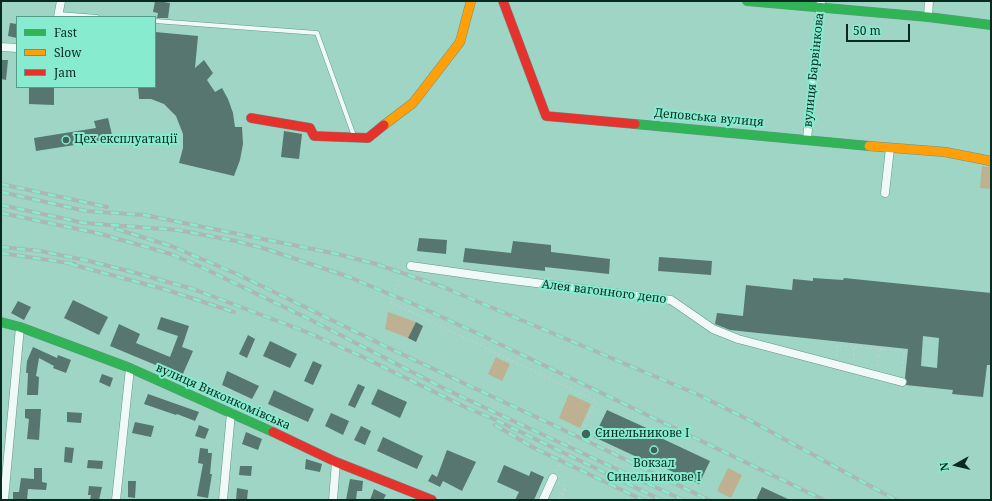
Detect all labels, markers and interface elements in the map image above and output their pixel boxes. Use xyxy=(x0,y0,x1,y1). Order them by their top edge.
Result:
street label: вулиця Барвінкова xyxy=(801,12,827,128)
legend xyxy=(16,16,156,88)
scale bar xyxy=(848,16,912,42)
text: 50 m xyxy=(853,22,881,39)
text: Fast xyxy=(54,24,77,41)
text: Slow xyxy=(54,44,82,61)
text: Jam xyxy=(54,64,76,81)
street label: Деповська вулиця xyxy=(654,106,764,130)
place label: Цех експлуатації xyxy=(74,133,178,147)
marker: Цех експлуатації xyxy=(61,135,71,145)
street label: Алея вагонного депо xyxy=(541,277,667,307)
street label: вулиця Виконкомівська xyxy=(153,361,293,433)
place label: Синельникове І xyxy=(595,427,690,441)
marker: Синельникове І xyxy=(580,428,592,440)
marker: Вокзал Синельникове І xyxy=(649,445,659,455)
north arrow xyxy=(936,445,976,485)
place label: Вокзал Синельникове І xyxy=(607,457,701,485)
text: N xyxy=(936,461,952,472)

